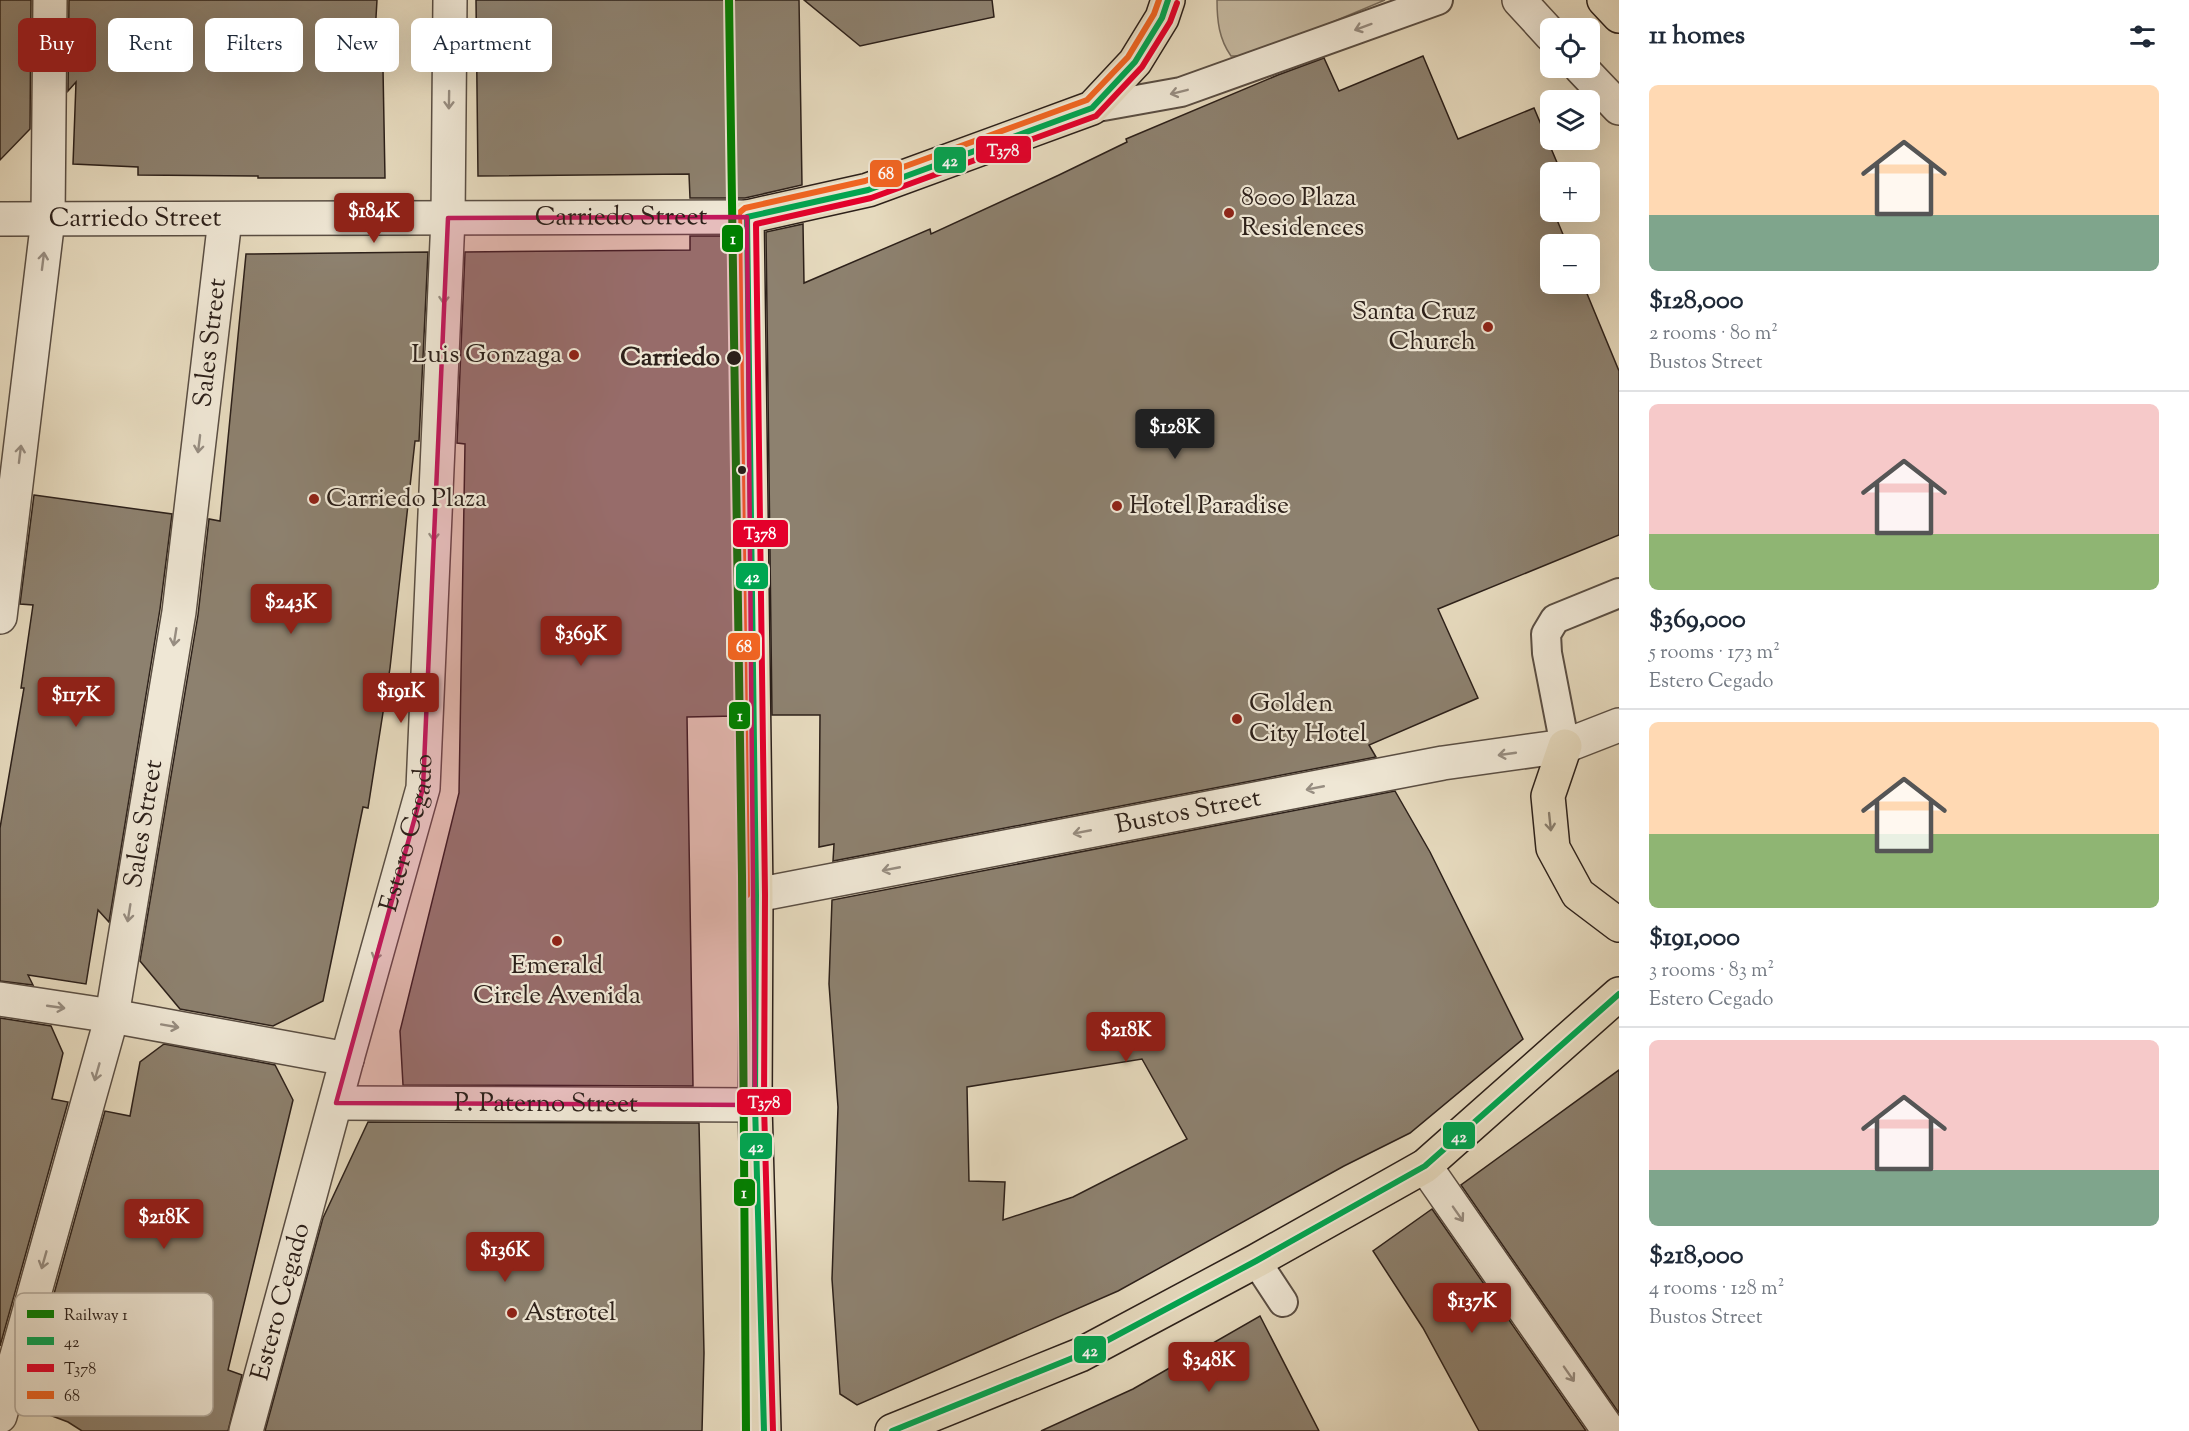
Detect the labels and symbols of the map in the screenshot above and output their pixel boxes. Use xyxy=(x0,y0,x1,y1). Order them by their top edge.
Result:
one-way arrow xyxy=(1354,22,1373,33)
one-way arrow xyxy=(1170,86,1189,98)
one-way arrow xyxy=(443,90,455,110)
line badge: T378 xyxy=(975,135,1032,164)
text: T378 xyxy=(987,141,1019,164)
line badge: 42 xyxy=(933,146,967,174)
text: 42 xyxy=(941,151,958,174)
line badge: 68 xyxy=(869,159,903,188)
text: 68 xyxy=(878,164,894,187)
place label: 8000 Plaza Residences xyxy=(1241,180,1364,247)
pin: $184K xyxy=(332,193,416,244)
street label: Carriedo Street xyxy=(535,199,707,236)
street label: Carriedo Street xyxy=(49,200,221,237)
marker: 8000 Plaza Residences xyxy=(1222,206,1236,220)
line badge: 1 xyxy=(721,224,744,253)
text: 1 xyxy=(730,229,736,252)
one-way arrow xyxy=(38,251,49,271)
street label: Sales Street xyxy=(185,276,236,409)
one-way arrow xyxy=(439,285,450,305)
place label: Santa Cruz Church xyxy=(1352,294,1476,361)
marker: Santa Cruz Church xyxy=(1481,320,1495,334)
place label: Luis Gonzaga xyxy=(411,337,562,374)
place label: Carriedo xyxy=(620,340,720,377)
marker: Luis Gonzaga xyxy=(567,348,581,362)
marker: Carriedo xyxy=(725,349,743,367)
pin: $128K xyxy=(1133,409,1217,460)
one-way arrow xyxy=(193,433,204,453)
one-way arrow xyxy=(14,445,25,465)
unlabelled marker xyxy=(736,464,748,476)
place label: Carriedo Plaza xyxy=(326,481,487,518)
place label: Hotel Paradise xyxy=(1129,488,1289,525)
marker: Carriedo Plaza xyxy=(307,492,321,506)
marker: Hotel Paradise xyxy=(1110,499,1124,513)
line badge: T378 xyxy=(732,519,789,548)
one-way arrow xyxy=(429,522,440,542)
text: T378 xyxy=(744,524,776,547)
line badge: 42 xyxy=(735,562,769,590)
text: 42 xyxy=(743,567,760,590)
pin: $243K xyxy=(249,584,333,635)
pin: $369K xyxy=(539,616,623,667)
one-way arrow xyxy=(169,627,180,647)
line badge: 68 xyxy=(727,632,761,661)
text: 68 xyxy=(736,637,752,660)
pin: $191K xyxy=(359,673,443,724)
pin: $117K xyxy=(34,677,118,728)
place label: Golden City Hotel xyxy=(1249,686,1367,753)
line badge: 1 xyxy=(728,701,751,730)
text: 1 xyxy=(737,706,743,729)
marker: Golden City Hotel xyxy=(1230,712,1244,726)
one-way arrow xyxy=(1498,749,1517,760)
street label: Estero Cegado xyxy=(371,753,443,916)
street label: Sales Street xyxy=(115,757,173,891)
street label: Bustos Street xyxy=(1112,780,1264,844)
one-way arrow xyxy=(1306,783,1325,794)
one-way arrow xyxy=(1545,812,1556,832)
one-way arrow xyxy=(1073,827,1093,838)
one-way arrow xyxy=(881,864,901,875)
one-way arrow xyxy=(124,902,135,922)
marker: Emerald Circle Avenida xyxy=(550,934,564,948)
one-way arrow xyxy=(371,942,382,961)
place label: Emerald Circle Avenida xyxy=(473,948,641,1015)
one-way arrow xyxy=(46,1002,66,1013)
pin: $218K xyxy=(1084,1012,1168,1063)
one-way arrow xyxy=(160,1021,179,1032)
one-way arrow xyxy=(90,1062,102,1081)
street label: P. Paterno Street xyxy=(454,1085,638,1123)
line badge: T378 xyxy=(736,1088,792,1116)
text: T378 xyxy=(748,1093,780,1116)
line badge: 42 xyxy=(1442,1121,1476,1150)
text: 42 xyxy=(1450,1127,1467,1150)
line badge: 42 xyxy=(739,1132,773,1160)
text: 42 xyxy=(747,1137,764,1160)
line badge: 1 xyxy=(733,1178,756,1207)
text: 1 xyxy=(741,1183,747,1206)
pin: $218K xyxy=(122,1199,206,1250)
one-way arrow xyxy=(1452,1205,1464,1221)
street label: Estero Cegado xyxy=(242,1219,320,1385)
pin: $136K xyxy=(463,1232,547,1283)
one-way arrow xyxy=(38,1250,49,1269)
pin: $137K xyxy=(1430,1283,1514,1334)
legend xyxy=(15,1293,213,1416)
place label: Astrotel xyxy=(524,1295,616,1332)
text: Railway 1 xyxy=(64,1305,128,1328)
marker: Astrotel xyxy=(505,1306,519,1320)
text: 42 xyxy=(64,1332,80,1355)
line badge: 42 xyxy=(1073,1335,1107,1364)
text: 42 xyxy=(1081,1341,1098,1364)
pin: $348K xyxy=(1167,1342,1251,1393)
text: T378 xyxy=(64,1359,96,1382)
one-way arrow xyxy=(1563,1365,1575,1382)
text: 68 xyxy=(64,1386,80,1409)

